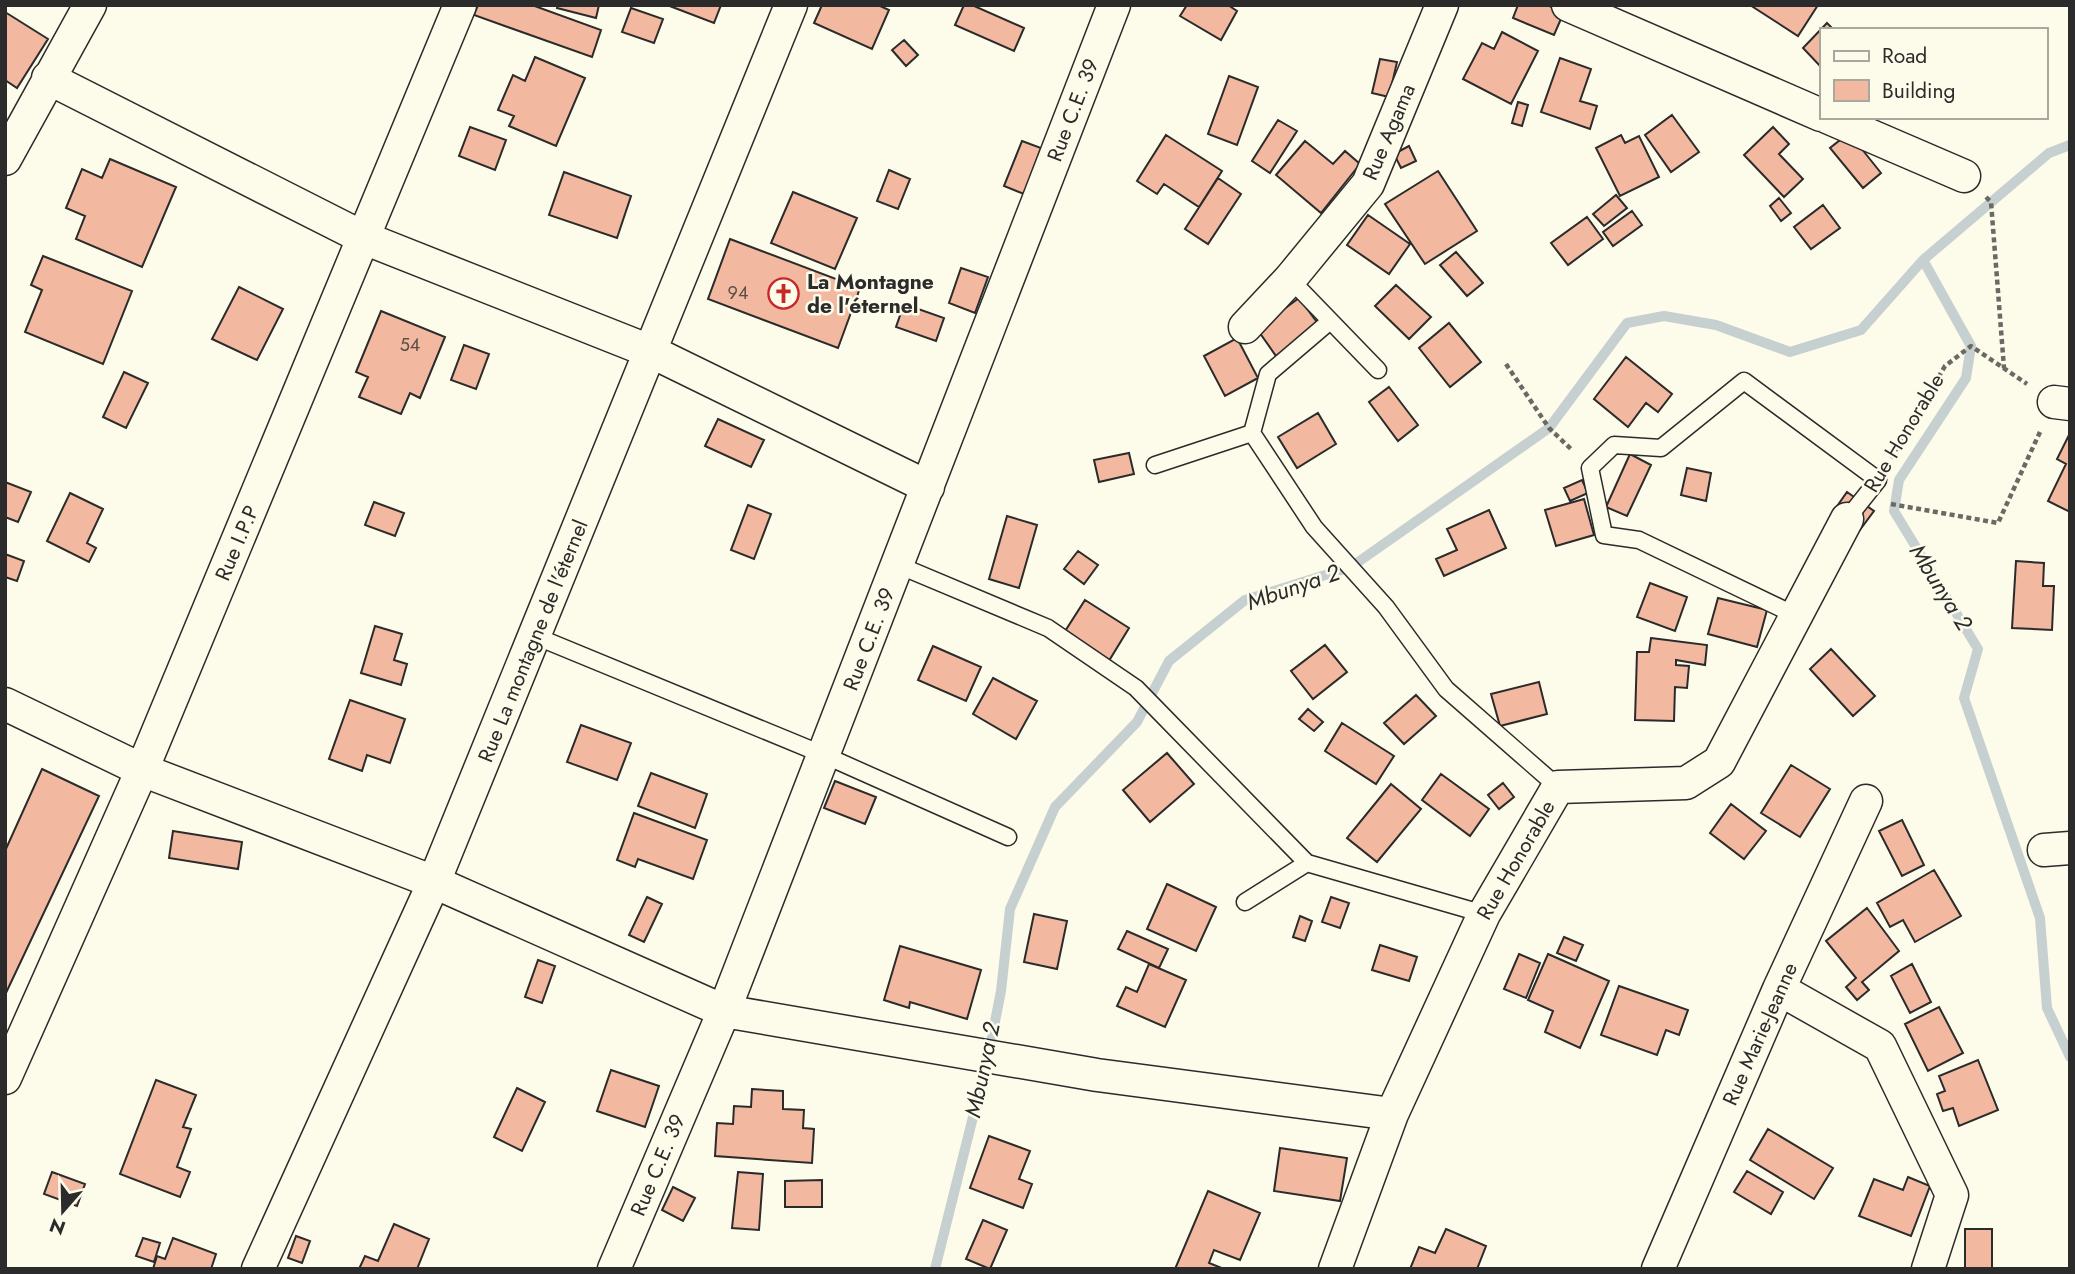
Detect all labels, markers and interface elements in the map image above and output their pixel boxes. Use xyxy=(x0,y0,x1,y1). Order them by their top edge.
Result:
legend xyxy=(1820,28,2047,119)
text: Road xyxy=(1882,41,1927,71)
street label: Rue C.E. 39 xyxy=(1040,54,1106,166)
text: Building xyxy=(1882,76,1955,106)
street label: Rue Agama xyxy=(1355,79,1423,185)
place label: La Montagne de l'éternel xyxy=(807,267,934,321)
church icon: La Montagne de l'éternel xyxy=(767,277,801,311)
house number: 94 xyxy=(728,280,748,306)
house number: 54 xyxy=(400,332,420,358)
street label: Rue Honorable xyxy=(1857,368,1951,498)
street label: Rue I.P.P xyxy=(208,501,266,585)
street label: Rue La montagne de l'éternel xyxy=(471,515,595,767)
water label: Mbunya 2 xyxy=(1901,537,1982,638)
water label: Mbunya 2 xyxy=(1242,555,1345,619)
street label: Rue C.E. 39 xyxy=(836,583,902,695)
street label: Rue Honorable xyxy=(1470,794,1563,925)
street label: Rue Marie-Jeanne xyxy=(1715,958,1805,1110)
water label: Mbunya 2 xyxy=(955,1018,1009,1121)
street label: Rue C.E. 39 xyxy=(623,1109,693,1221)
north arrow xyxy=(28,1176,98,1246)
text: N xyxy=(46,1211,69,1242)

